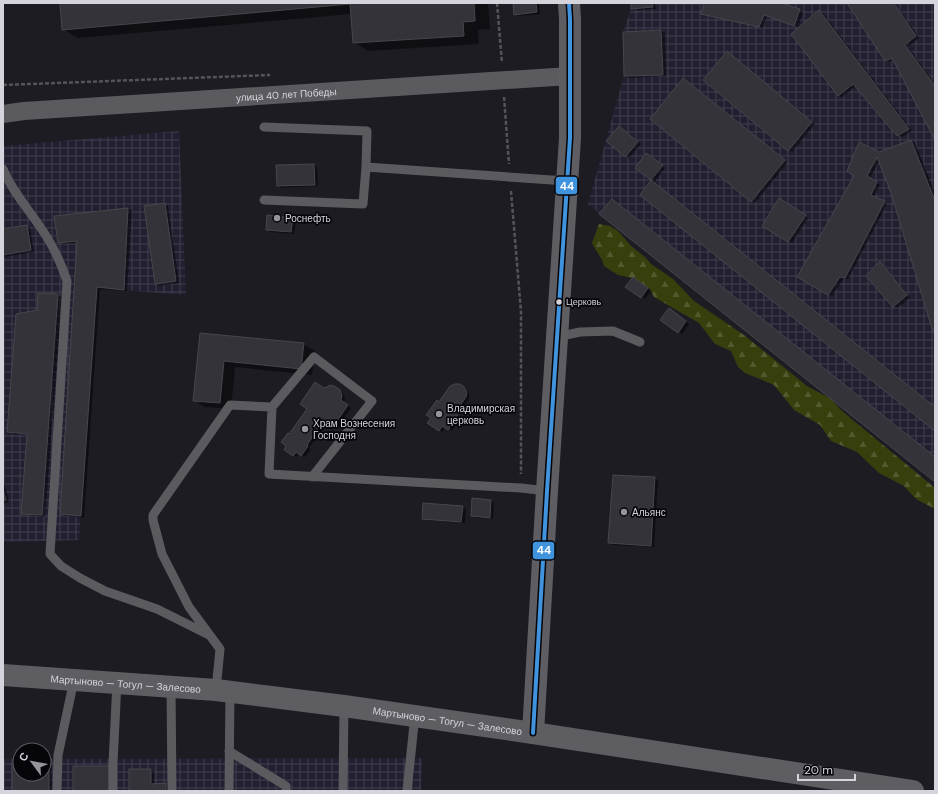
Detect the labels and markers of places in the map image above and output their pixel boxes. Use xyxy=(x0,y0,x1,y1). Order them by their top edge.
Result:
place label: Роснефть xyxy=(285,212,331,225)
marker: Роснефть xyxy=(272,213,282,223)
place label: Церковь xyxy=(566,296,601,308)
marker: Церковь xyxy=(554,297,564,307)
place label: Владимирская церковь xyxy=(447,402,515,427)
marker: Владимирская церковь xyxy=(434,409,444,419)
place label: Храм Вознесения Господня xyxy=(313,417,395,442)
marker: Храм Вознесения Господня xyxy=(300,424,310,434)
place label: Альянс xyxy=(632,506,666,519)
marker: Альянс xyxy=(619,507,629,517)

